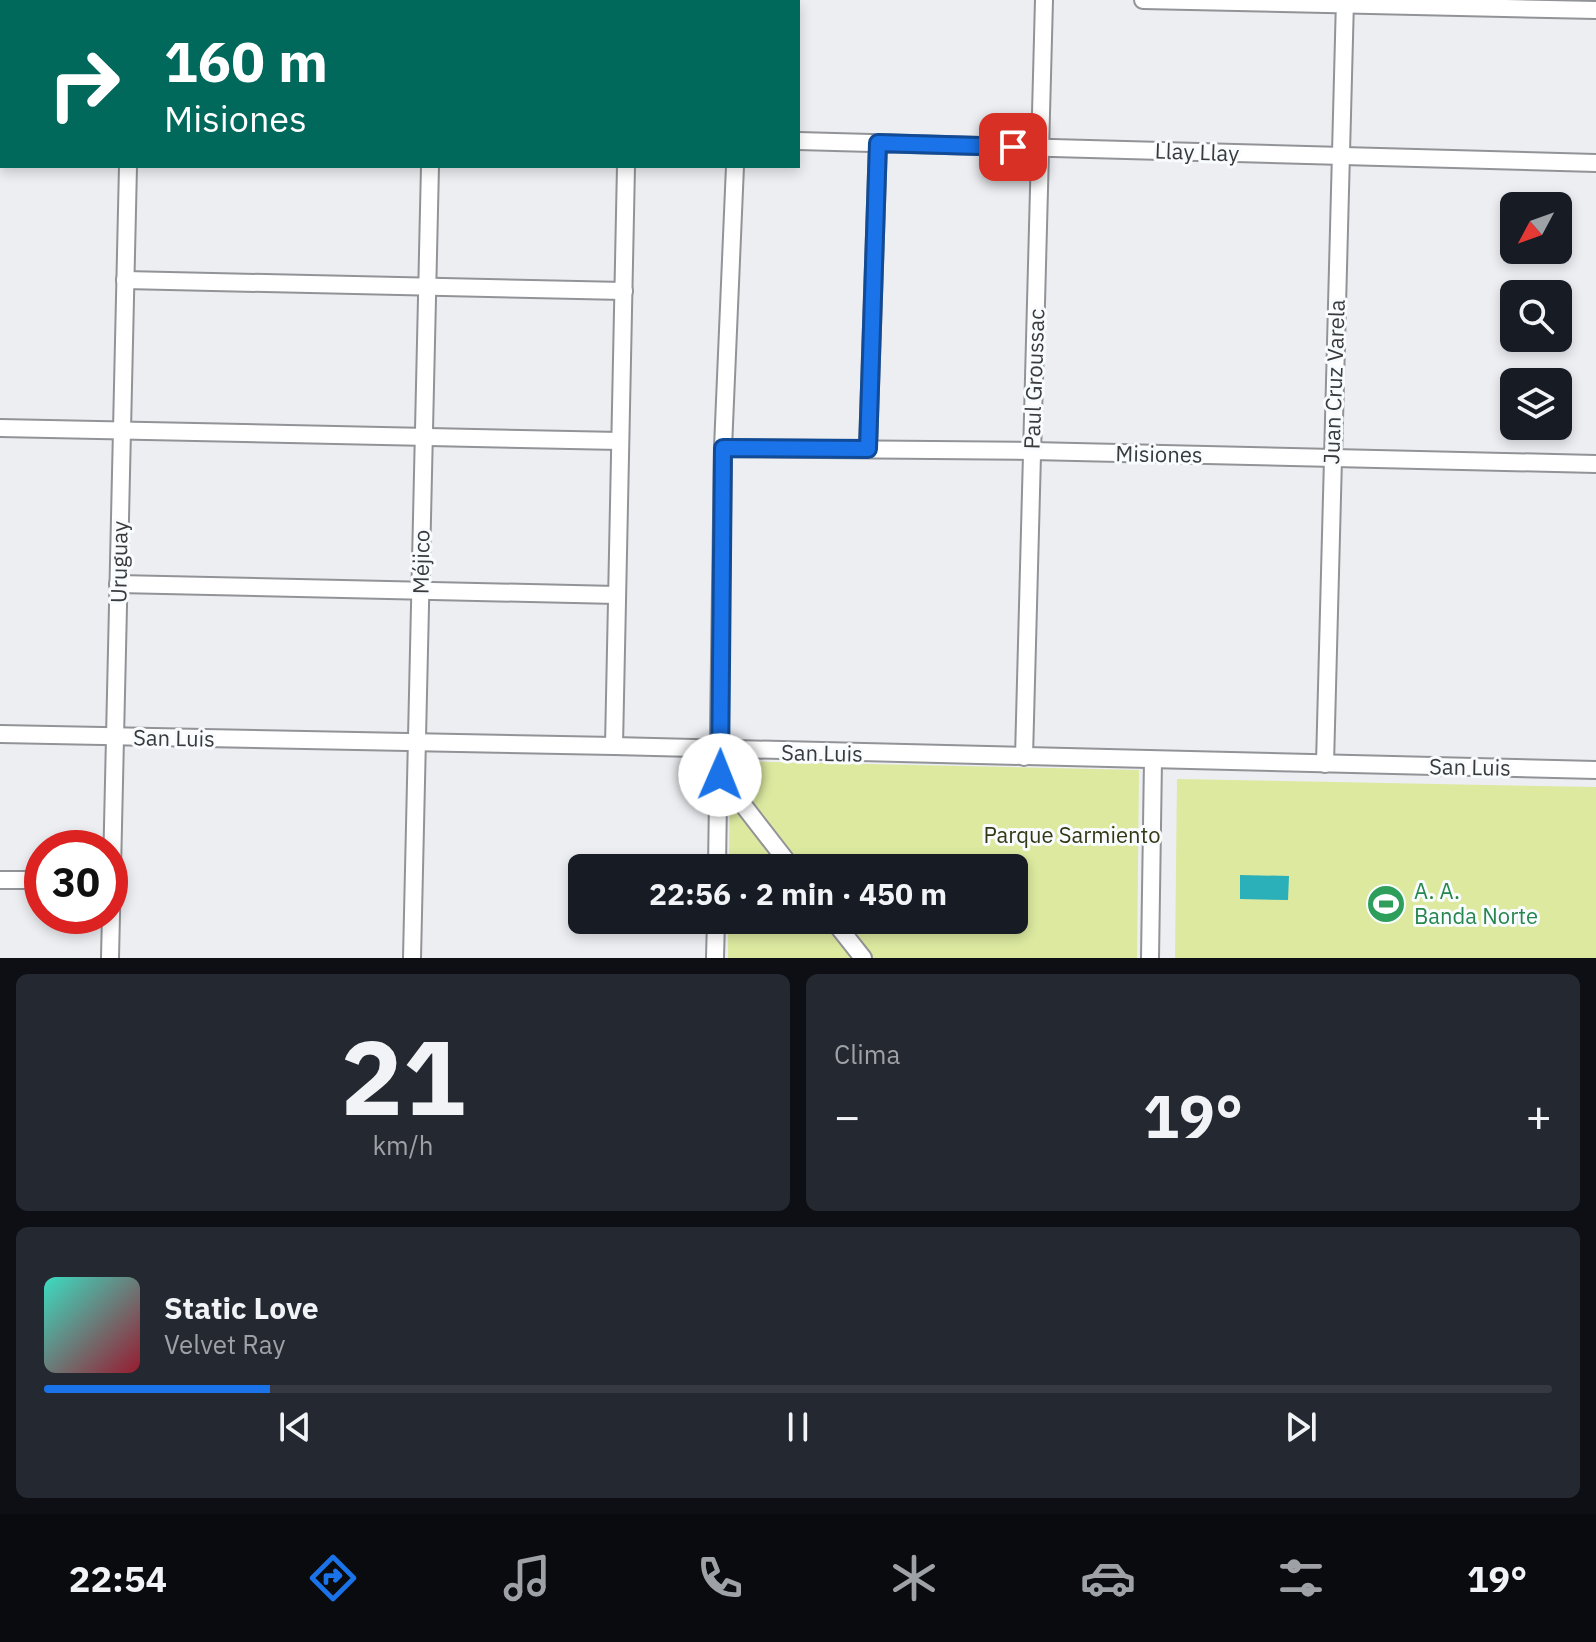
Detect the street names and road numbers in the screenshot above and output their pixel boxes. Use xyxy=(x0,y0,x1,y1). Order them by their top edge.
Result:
street label: Llay Llay xyxy=(1154,136,1240,167)
street label: Juan Cruz Varela xyxy=(1316,299,1351,465)
street label: Paul Groussac xyxy=(1017,308,1050,450)
street label: Misiones xyxy=(1115,438,1203,469)
street label: Uruguay xyxy=(103,521,134,603)
street label: Méjico xyxy=(405,530,436,594)
street label: San Luis xyxy=(133,722,215,753)
street label: San Luis xyxy=(781,737,863,768)
street label: San Luis xyxy=(1429,751,1511,782)

